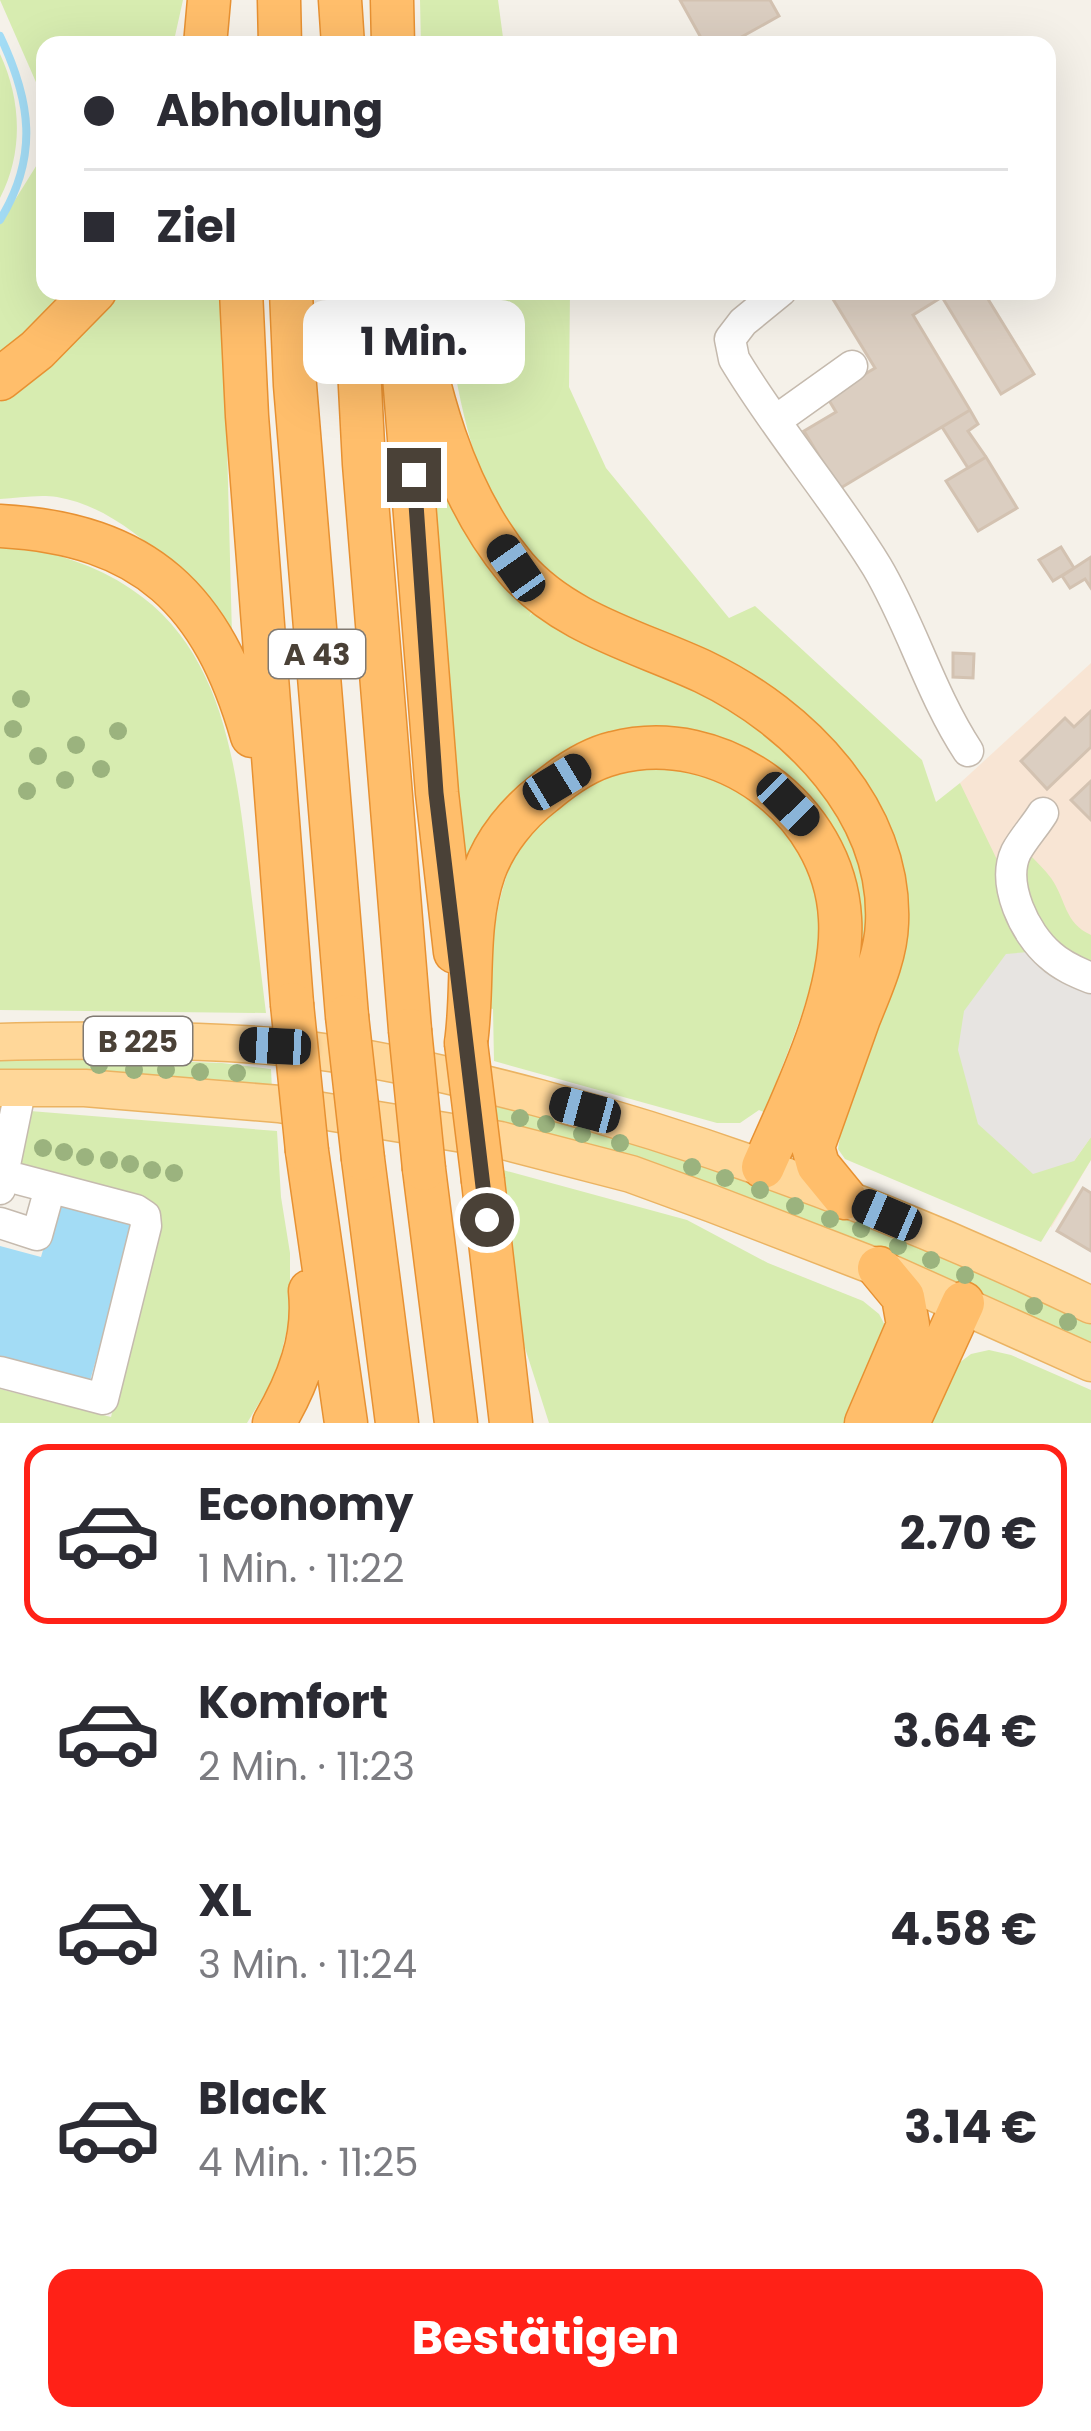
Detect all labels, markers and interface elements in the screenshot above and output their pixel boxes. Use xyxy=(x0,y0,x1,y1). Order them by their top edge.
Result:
text: Abholung xyxy=(156,79,383,142)
text: Ziel xyxy=(156,195,237,258)
callout: 1 Min. xyxy=(303,301,525,385)
text: 1 Min. xyxy=(360,314,468,369)
route end xyxy=(387,448,441,502)
car xyxy=(481,528,551,608)
road number: A 43 xyxy=(269,630,365,678)
car xyxy=(517,748,597,816)
car xyxy=(750,766,826,842)
road number: B 225 xyxy=(84,1017,192,1065)
car xyxy=(238,1026,312,1066)
car xyxy=(546,1083,624,1137)
car xyxy=(847,1184,927,1246)
route start xyxy=(460,1193,514,1247)
text: Economy xyxy=(198,1473,413,1536)
icon: car xyxy=(54,1480,162,1588)
text: 2.70 € xyxy=(900,1502,1037,1565)
text: 1 Min. · 11:22 xyxy=(198,1541,404,1596)
text: Komfort xyxy=(198,1671,388,1734)
icon: car xyxy=(54,1678,162,1786)
text: 3.64 € xyxy=(893,1700,1037,1763)
text: 2 Min. · 11:23 xyxy=(198,1739,415,1794)
text: XL xyxy=(198,1869,252,1932)
icon: car xyxy=(54,1876,162,1984)
text: 4.58 € xyxy=(890,1898,1037,1961)
text: 3 Min. · 11:24 xyxy=(198,1937,417,1992)
text: Black xyxy=(198,2067,327,2130)
icon: car xyxy=(54,2074,162,2182)
text: 3.14 € xyxy=(904,2096,1037,2159)
text: 4 Min. · 11:25 xyxy=(198,2135,419,2190)
button: Bestätigen xyxy=(48,2269,1043,2407)

